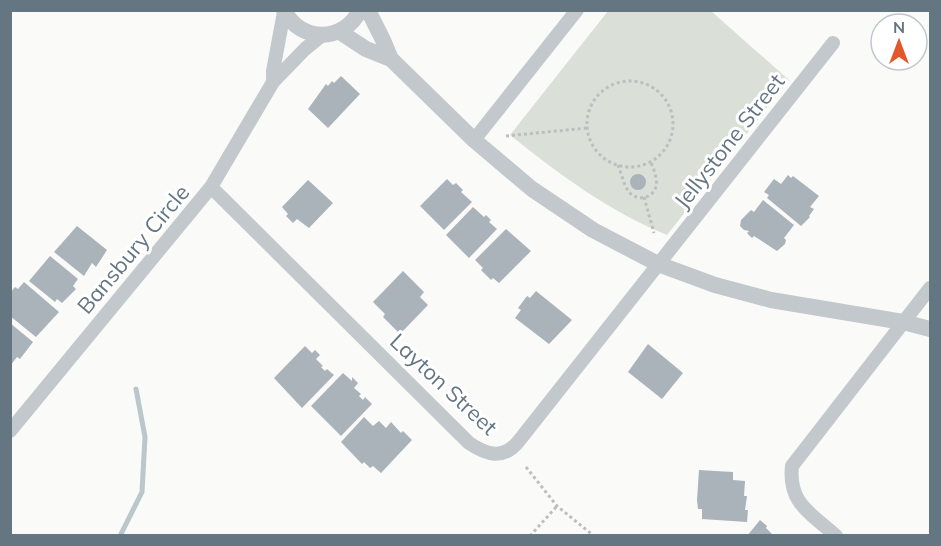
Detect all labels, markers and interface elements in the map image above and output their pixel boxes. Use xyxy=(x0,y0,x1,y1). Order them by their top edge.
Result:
north arrow xyxy=(869,12,929,72)
text: N xyxy=(893,17,905,37)
street label: Jellystone Street xyxy=(668,68,791,214)
street label: Bansbury Circle xyxy=(71,179,195,319)
street label: Layton Street xyxy=(385,327,504,441)

